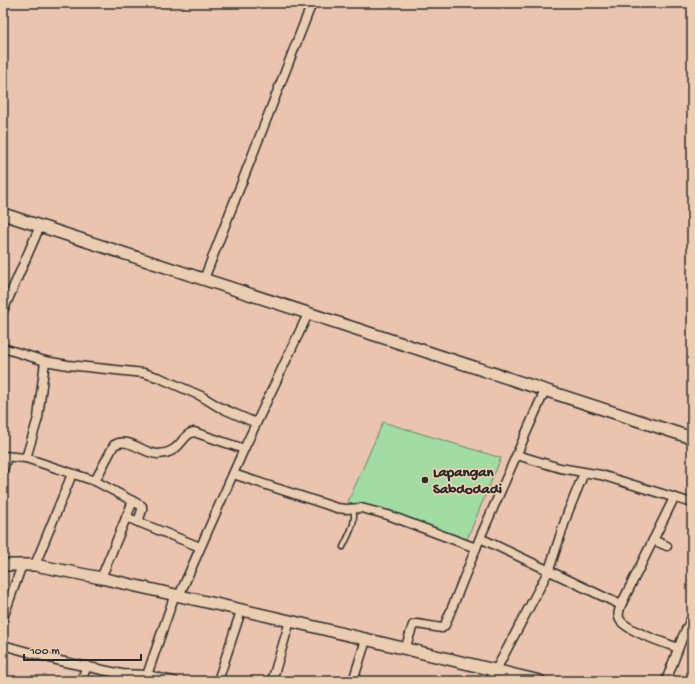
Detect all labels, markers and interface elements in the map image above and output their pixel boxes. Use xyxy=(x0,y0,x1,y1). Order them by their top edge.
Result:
place label: Lapangan Sabdodadi xyxy=(433,464,502,499)
marker: Lapangan Sabdodadi xyxy=(420,475,430,485)
scale bar xyxy=(24,636,141,662)
text: 100 m xyxy=(29,645,60,659)

